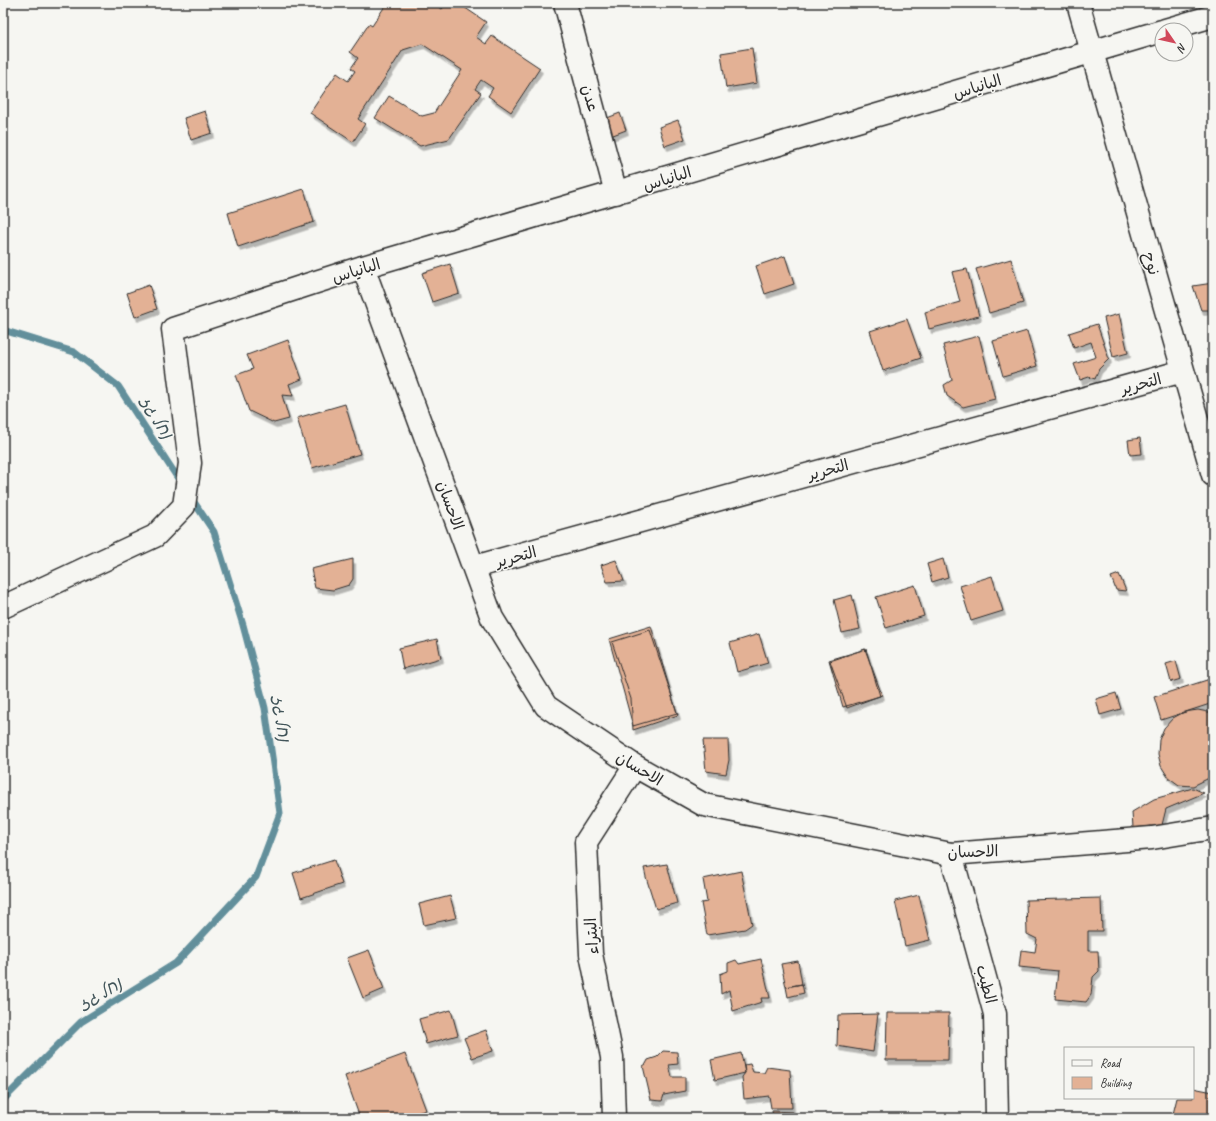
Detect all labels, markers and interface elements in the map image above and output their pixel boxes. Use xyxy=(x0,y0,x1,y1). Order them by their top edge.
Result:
north arrow xyxy=(1154,22,1194,62)
text: N xyxy=(1173,41,1190,56)
street label: البانياس xyxy=(951,70,1004,104)
street label: عدن xyxy=(577,83,603,114)
street label: البانياس xyxy=(641,162,694,196)
street label: نوح xyxy=(1138,249,1164,277)
street label: البانياس xyxy=(330,254,383,288)
street label: التحرير xyxy=(1117,369,1164,400)
water label: נחל גז xyxy=(134,392,178,444)
street label: التحرير xyxy=(804,455,851,486)
street label: الاحسان xyxy=(432,478,468,533)
street label: التحرير xyxy=(492,542,539,573)
water label: נחל גז xyxy=(266,693,295,744)
street label: الاحسان xyxy=(613,747,666,791)
street label: الاحسان xyxy=(947,841,999,863)
street label: البتراء xyxy=(581,917,603,955)
street label: الطيب xyxy=(971,963,1001,1006)
water label: נחל גז xyxy=(75,972,127,1016)
legend xyxy=(1064,1047,1194,1099)
text: Road xyxy=(1100,1055,1122,1071)
text: Building xyxy=(1100,1075,1132,1091)

